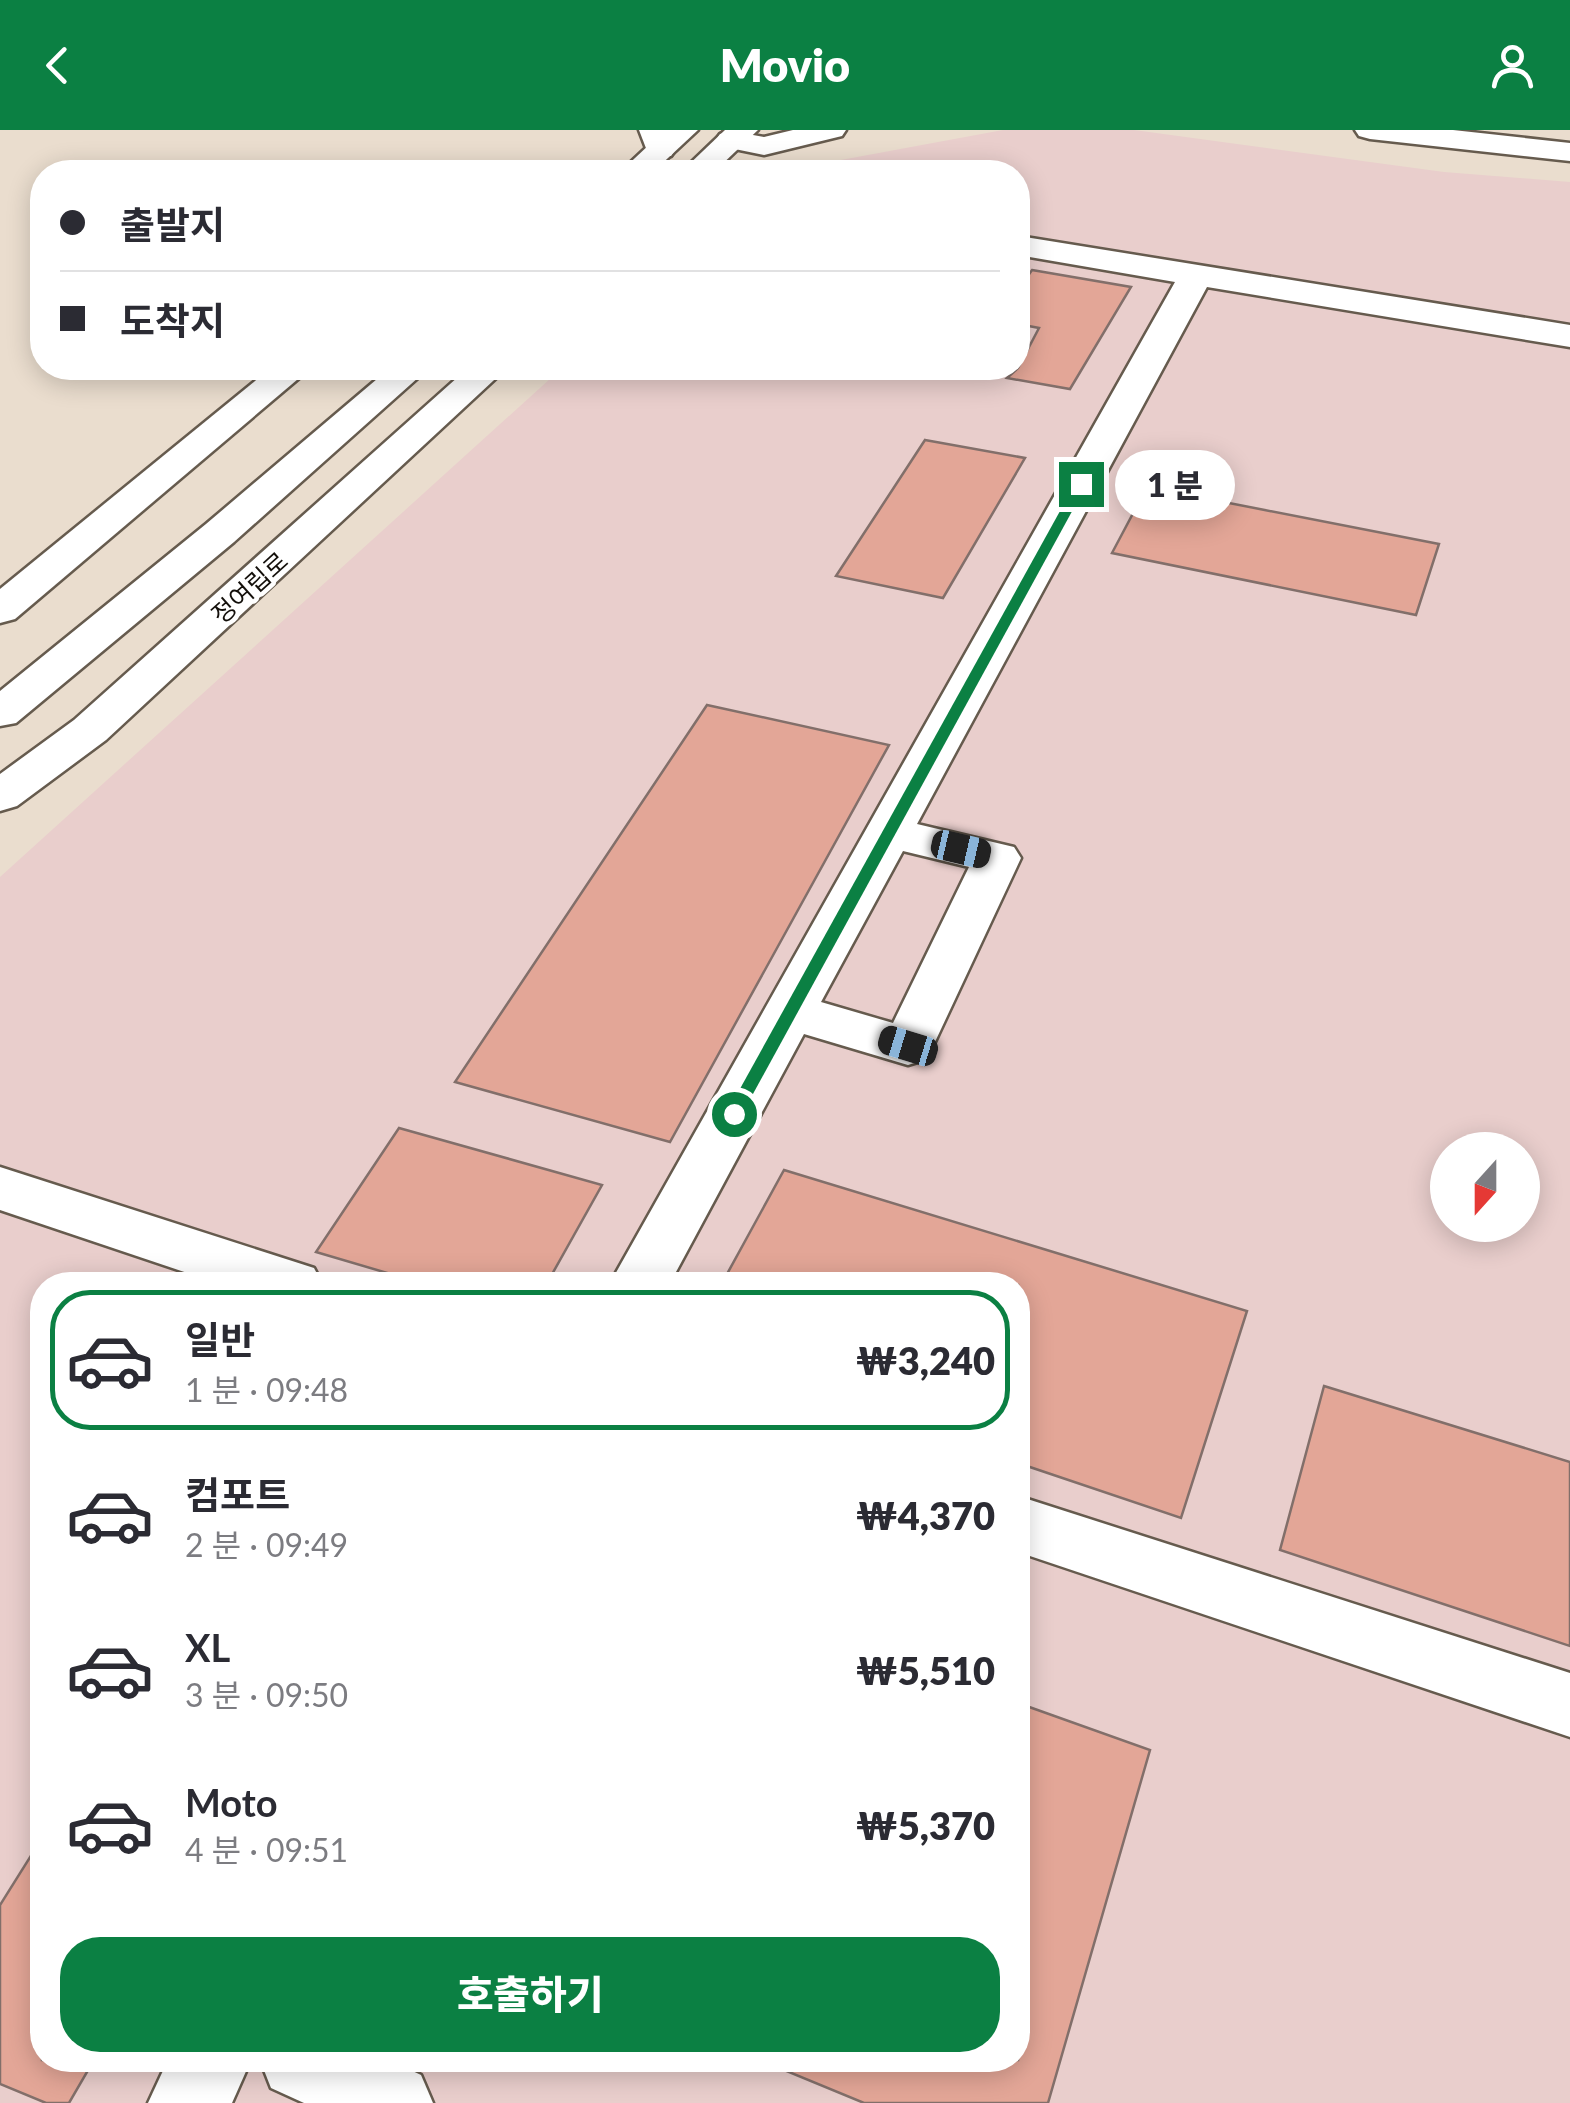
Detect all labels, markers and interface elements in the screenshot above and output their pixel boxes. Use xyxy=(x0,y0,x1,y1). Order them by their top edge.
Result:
icon: back xyxy=(30,38,85,93)
text: Movio xyxy=(720,38,850,92)
icon: person xyxy=(1485,38,1540,93)
text: 출발지 xyxy=(120,201,225,247)
text: 도착지 xyxy=(120,297,225,343)
callout: 1 분 xyxy=(1116,449,1236,519)
route end xyxy=(1059,462,1104,507)
text: 1 분 xyxy=(1147,465,1203,504)
street label: 정여립로 xyxy=(205,545,293,629)
car xyxy=(928,828,994,870)
car xyxy=(875,1023,941,1069)
route start xyxy=(712,1092,757,1137)
north arrow xyxy=(1430,1132,1540,1242)
map controls xyxy=(1430,1132,1540,1242)
icon: car xyxy=(65,1315,155,1405)
text: 일반 xyxy=(185,1316,255,1362)
text: ₩3,240 xyxy=(856,1337,995,1383)
text: 1 분 · 09:48 xyxy=(185,1370,348,1409)
icon: car xyxy=(65,1470,155,1560)
text: 컴포트 xyxy=(185,1471,290,1517)
text: ₩4,370 xyxy=(856,1492,995,1538)
text: 2 분 · 09:49 xyxy=(185,1525,348,1564)
text: XL xyxy=(185,1624,230,1670)
icon: car xyxy=(65,1625,155,1715)
text: ₩5,510 xyxy=(856,1647,995,1693)
text: 3 분 · 09:50 xyxy=(185,1675,348,1714)
text: Moto xyxy=(185,1779,278,1825)
icon: car xyxy=(65,1780,155,1870)
text: ₩5,370 xyxy=(856,1802,995,1848)
text: 4 분 · 09:51 xyxy=(185,1830,348,1869)
button: 호출하기 xyxy=(60,1937,1000,2052)

